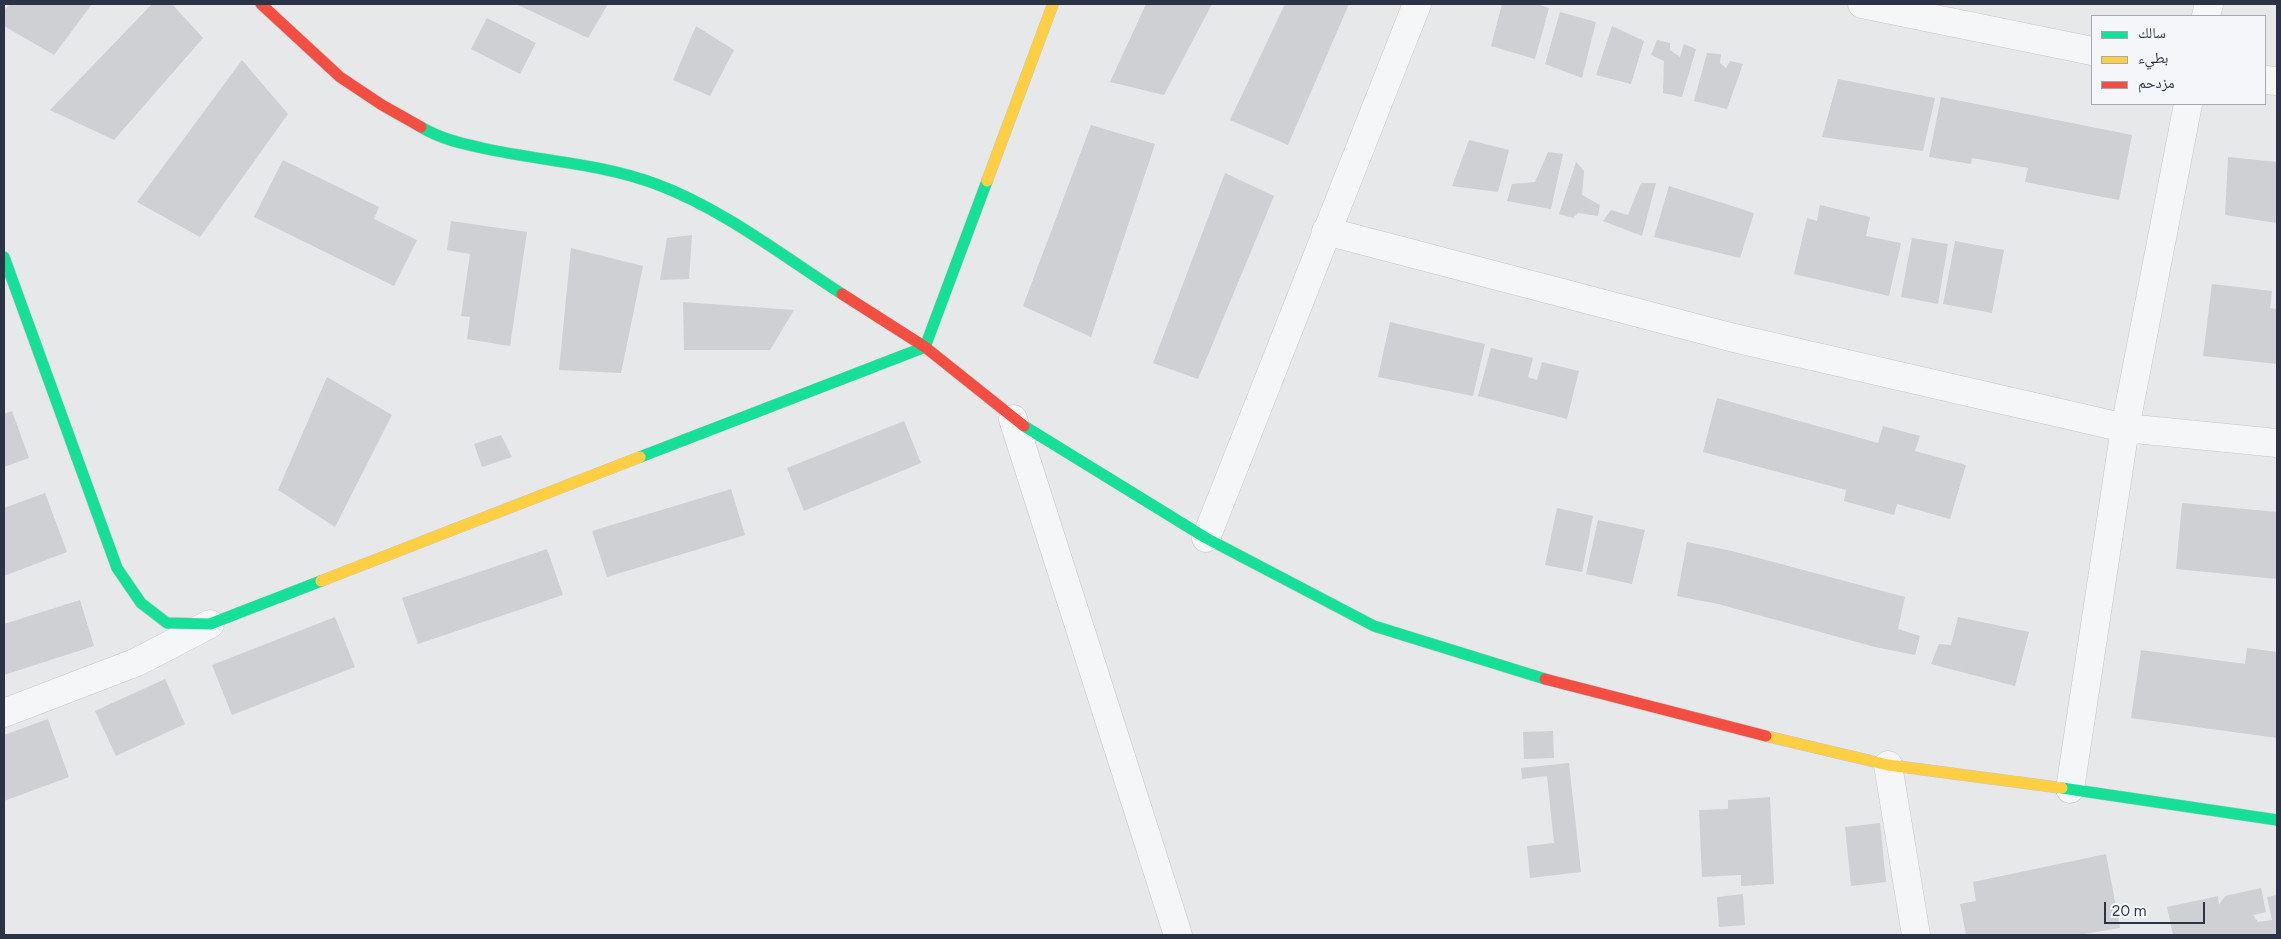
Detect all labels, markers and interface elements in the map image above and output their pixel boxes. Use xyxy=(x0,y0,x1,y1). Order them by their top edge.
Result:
legend xyxy=(2091,15,2266,105)
text: سالك xyxy=(2138,24,2166,42)
text: بطيء xyxy=(2138,49,2168,67)
text: مزدحم xyxy=(2138,74,2175,92)
scale bar xyxy=(2106,892,2207,924)
text: 20 m xyxy=(2112,902,2146,920)

